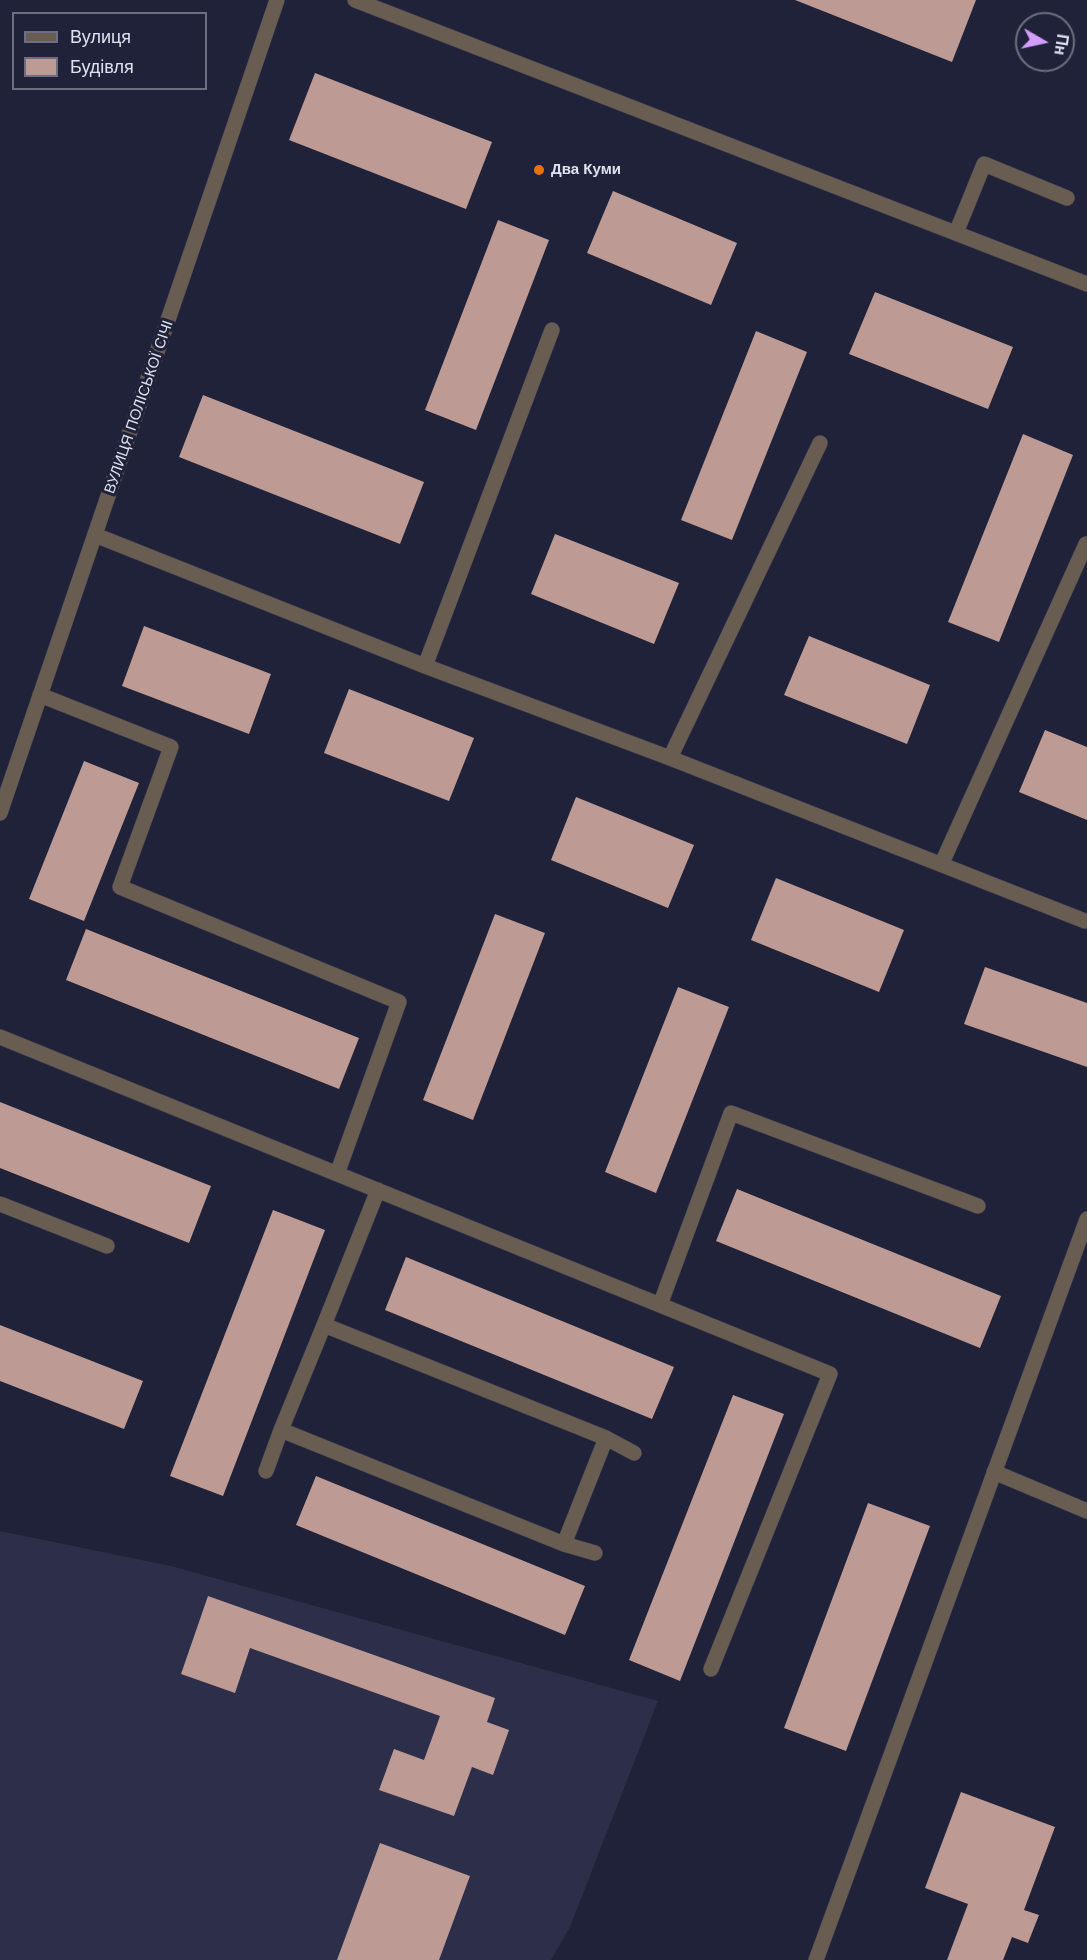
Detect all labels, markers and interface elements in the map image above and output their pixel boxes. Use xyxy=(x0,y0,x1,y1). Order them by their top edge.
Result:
legend xyxy=(12,12,207,90)
north arrow xyxy=(1015,12,1075,72)
text: Вулиця xyxy=(70,26,131,47)
text: Пн xyxy=(1050,33,1072,57)
text: Будівля xyxy=(70,56,134,77)
place label: Два Куми xyxy=(551,161,621,179)
marker: Два Куми xyxy=(532,163,546,177)
street label: ВУЛИЦЯ ПОЛІСЬКОЇ СІЧІ xyxy=(101,318,177,496)

